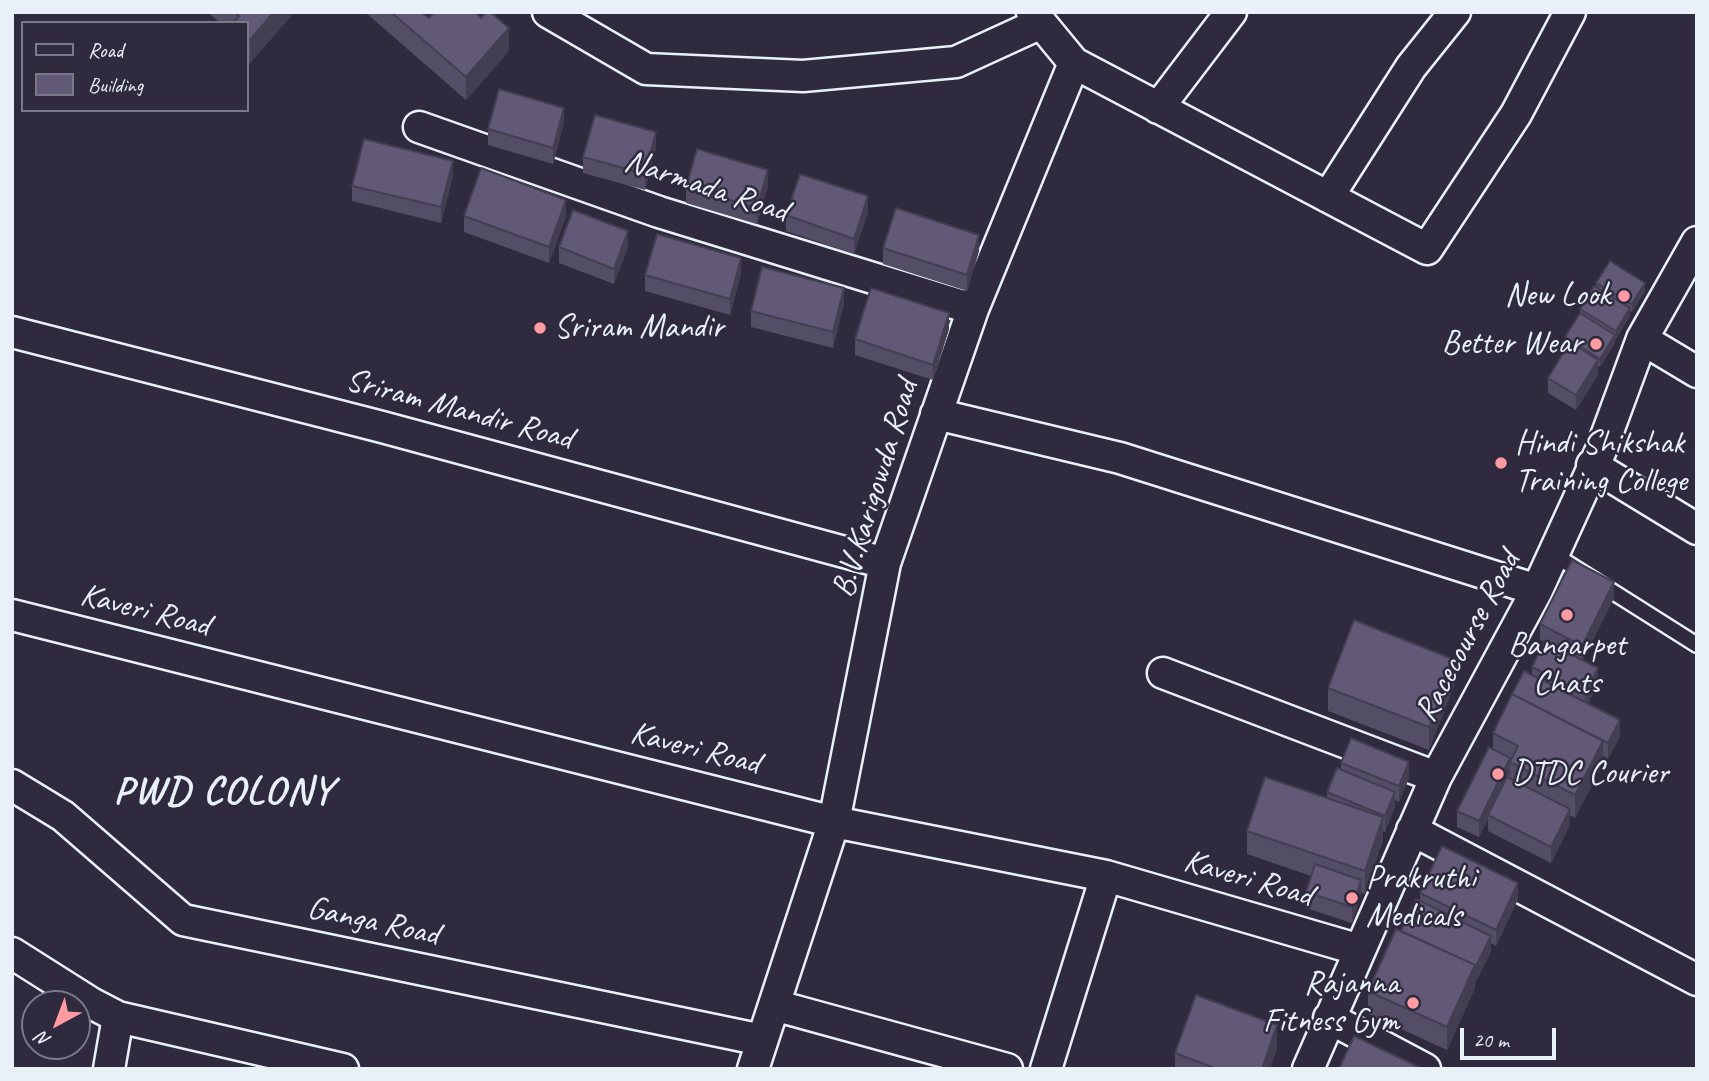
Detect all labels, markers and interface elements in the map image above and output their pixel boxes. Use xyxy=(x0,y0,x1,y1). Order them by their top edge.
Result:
legend xyxy=(21,21,248,112)
text: Road xyxy=(88,37,123,63)
text: Building xyxy=(88,72,143,98)
street label: Narmada Road xyxy=(619,142,793,232)
place label: New Look xyxy=(1505,276,1610,316)
marker: New Look xyxy=(1616,288,1632,304)
place label: Sriram Mandir xyxy=(554,308,724,348)
marker: Sriram Mandir xyxy=(532,320,548,336)
place label: Better Wear xyxy=(1442,324,1582,364)
marker: Better Wear xyxy=(1588,336,1604,352)
street label: Sriram Mandir Road xyxy=(341,361,577,459)
street label: B.V.Karigowda Road xyxy=(824,376,928,602)
place label: Hindi Shikshak Training College xyxy=(1515,424,1687,502)
marker: Hindi Shikshak Training College xyxy=(1493,455,1509,471)
street label: Racecourse Road xyxy=(1407,545,1529,729)
street label: Kaveri Road xyxy=(76,576,214,646)
marker: Bangarpet Chats xyxy=(1559,607,1575,623)
place label: Bangarpet Chats xyxy=(1508,626,1626,704)
street label: Kaveri Road xyxy=(626,714,764,784)
place label: DTDC Courier xyxy=(1512,754,1668,794)
marker: DTDC Courier xyxy=(1490,766,1506,782)
district label: PWD COLONY xyxy=(116,769,332,817)
street label: Kaveri Road xyxy=(1179,842,1317,916)
place label: Prakruthi Medicals xyxy=(1366,859,1476,937)
street label: Ganga Road xyxy=(304,889,442,955)
marker: Prakruthi Medicals xyxy=(1344,890,1360,906)
place label: Rajanna Fitness Gym xyxy=(1263,964,1399,1042)
north arrow xyxy=(21,990,91,1060)
marker: Rajanna Fitness Gym xyxy=(1405,995,1421,1011)
scale bar xyxy=(1464,1014,1560,1058)
text: N xyxy=(31,1026,56,1052)
text: 20 m xyxy=(1473,1027,1509,1053)

